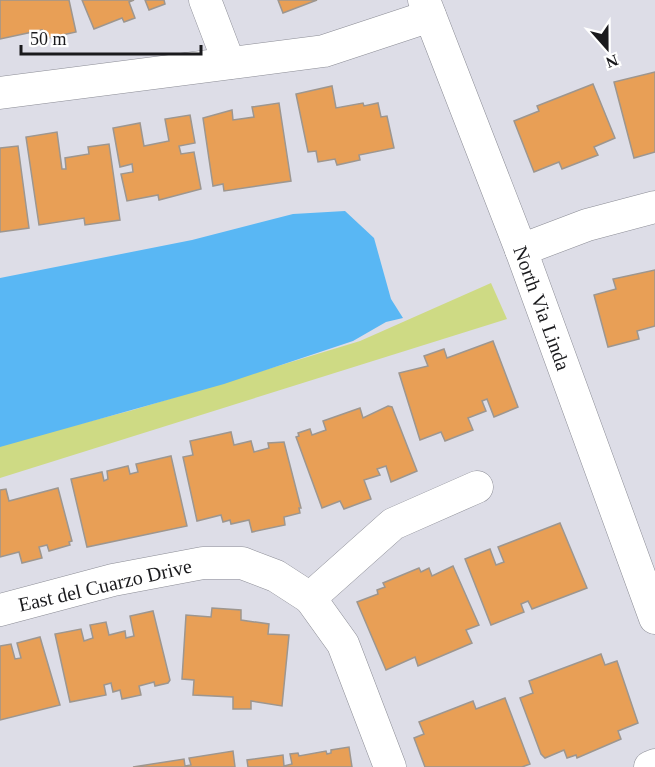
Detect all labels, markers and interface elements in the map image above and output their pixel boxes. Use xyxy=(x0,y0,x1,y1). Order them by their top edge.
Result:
scale bar xyxy=(21,18,201,56)
north arrow xyxy=(577,18,637,78)
text: 50 m xyxy=(30,29,67,49)
text: N xyxy=(603,52,621,72)
street label: North Via Linda xyxy=(509,243,575,373)
street label: East del Cuarzo Drive xyxy=(16,554,194,616)

